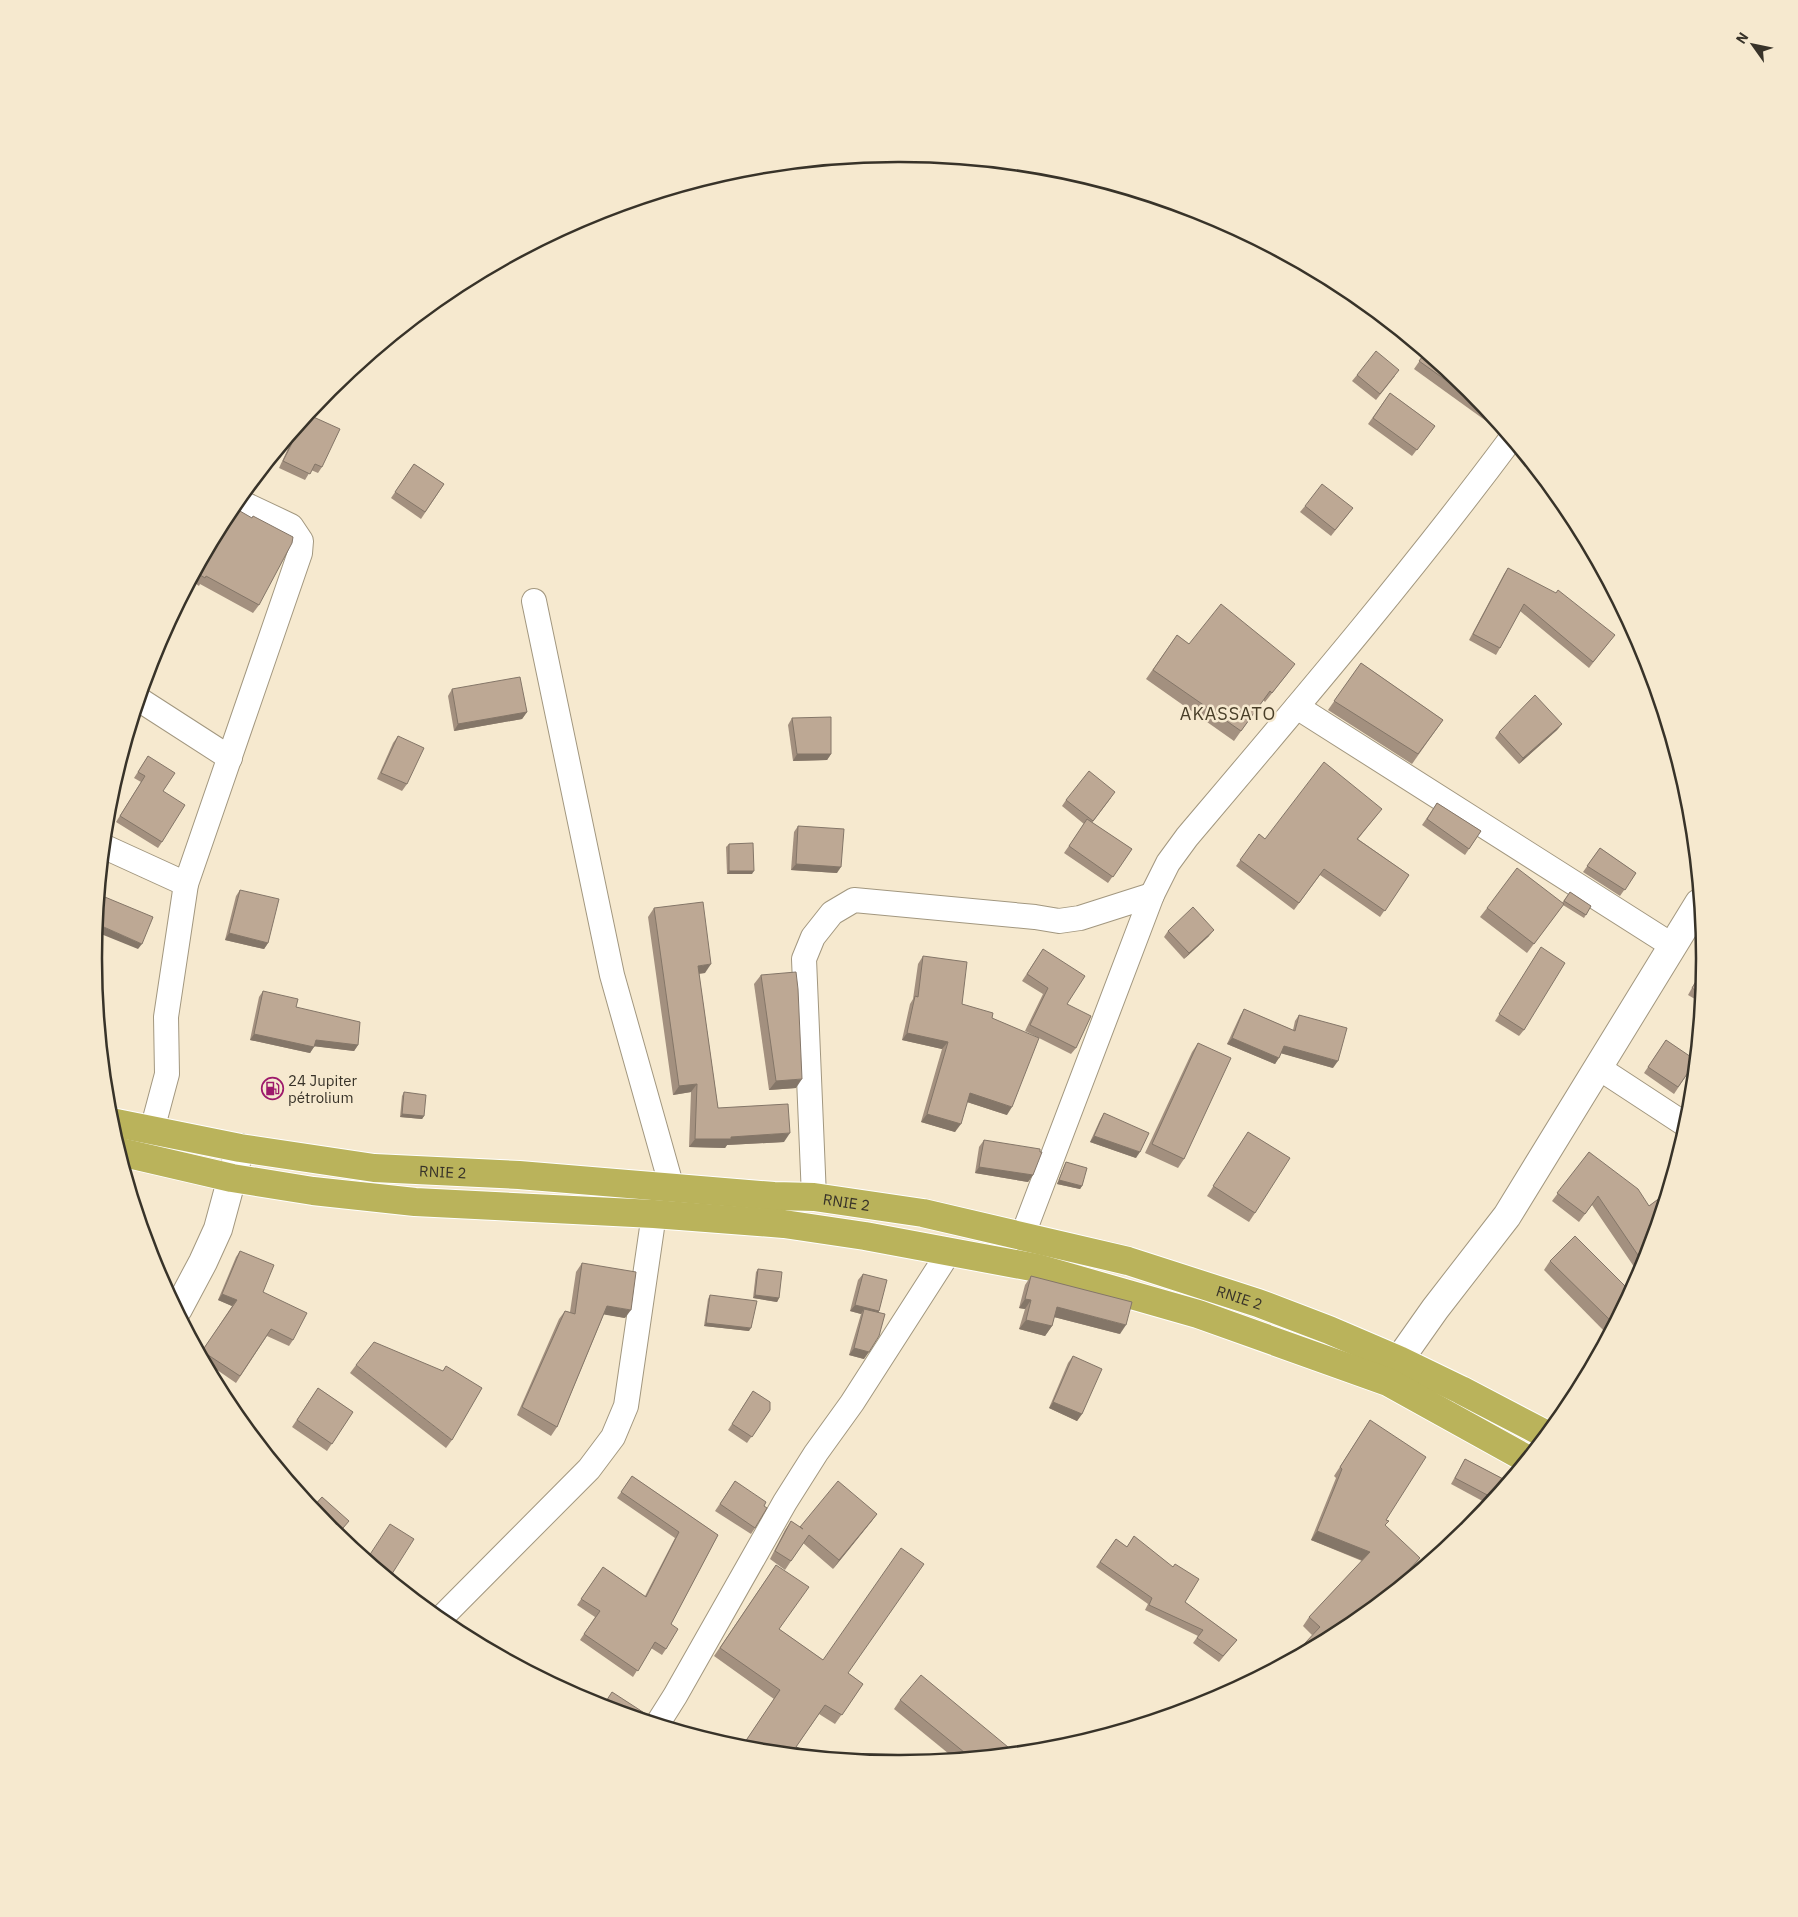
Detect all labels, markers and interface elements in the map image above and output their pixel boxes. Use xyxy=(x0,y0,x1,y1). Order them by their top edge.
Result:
north arrow xyxy=(1728,20,1778,70)
text: N xyxy=(1732,29,1752,47)
district label: AKASSATO xyxy=(1180,702,1276,725)
place label: 24 Jupiter pétrolium xyxy=(288,1071,358,1107)
fuel station icon: 24 Jupiter pétrolium xyxy=(260,1077,284,1101)
street label: RNIE 2 xyxy=(419,1161,467,1182)
street label: RNIE 2 xyxy=(822,1189,871,1215)
street label: RNIE 2 xyxy=(1214,1281,1265,1313)

